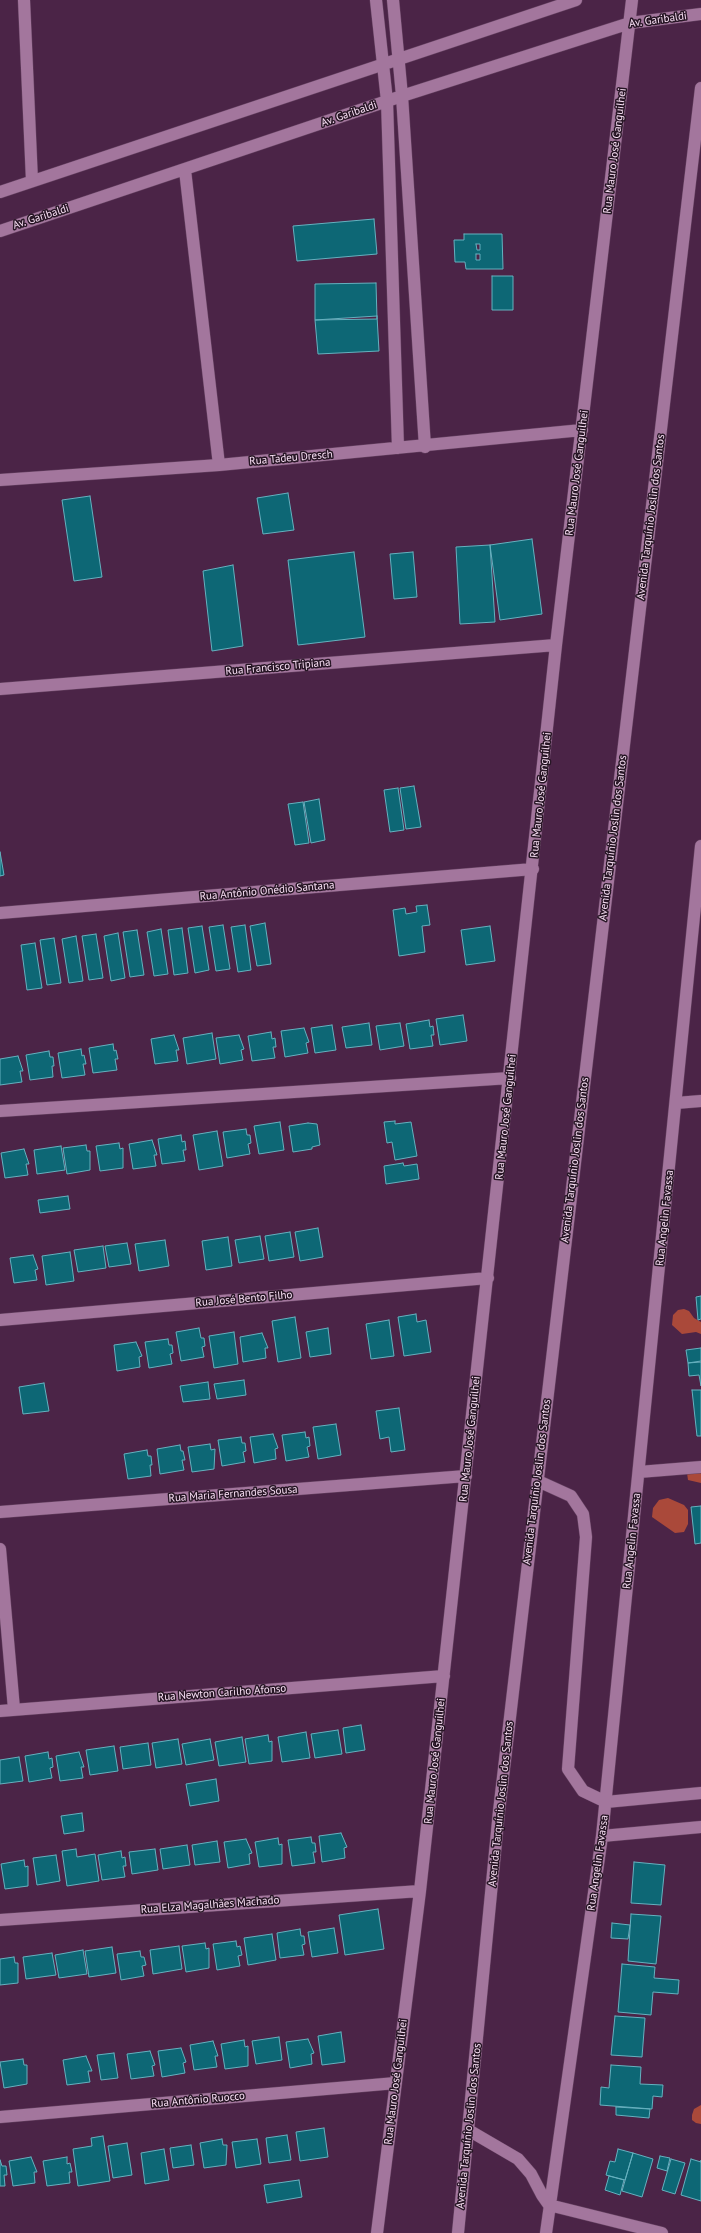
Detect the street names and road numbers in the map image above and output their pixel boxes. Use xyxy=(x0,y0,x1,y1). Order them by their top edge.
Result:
street label: Av. Garibaldi xyxy=(628,9,688,31)
street label: Rua Mauro José Ganguilhei xyxy=(601,87,629,215)
street label: Av. Garibaldi xyxy=(319,98,379,130)
street label: Av. Garibaldi xyxy=(11,202,71,232)
street label: Rua Mauro José Ganguilhei xyxy=(563,409,591,537)
street label: Avenida Tarquínio Joslin dos Santos xyxy=(634,434,668,600)
street label: Rua Tadeu Dresch xyxy=(249,448,333,468)
street label: Rua Francisco Tripiana xyxy=(225,656,331,678)
street label: Rua Mauro José Ganguilhei xyxy=(528,731,554,859)
street label: Avenida Tarquínio Joslin dos Santos xyxy=(596,755,630,921)
street label: Rua Antônio Onédio Santana xyxy=(199,879,335,903)
street label: Rua Mauro José Ganguilhei xyxy=(493,1053,519,1181)
street label: Avenida Tarquínio Joslin dos Santos xyxy=(558,1077,592,1243)
street label: Rua Angelin Favassa xyxy=(653,1169,677,1267)
street label: Rua José Bento Filho xyxy=(195,1288,293,1310)
street label: Rua Mauro José Ganguilhei xyxy=(457,1375,483,1503)
street label: Avenida Tarquínio Joslin dos Santos xyxy=(520,1399,554,1565)
street label: Rua Maria Fernandes Sousa xyxy=(168,1483,298,1505)
street label: Rua Angelin Favassa xyxy=(620,1492,644,1590)
street label: Rua Newton Carilho Afonso xyxy=(157,1682,287,1704)
street label: Rua Mauro José Ganguilhei xyxy=(422,1697,448,1825)
street label: Avenida Tarquínio Joslin dos Santos xyxy=(486,1721,516,1887)
street label: Rua Angelin Favassa xyxy=(585,1814,611,1912)
street label: Rua Elza Magalhães Machado xyxy=(140,1894,280,1916)
street label: Rua Mauro José Ganguilhei xyxy=(382,2018,410,2146)
street label: Avenida Tarquínio Joslin dos Santos xyxy=(454,2043,484,2209)
street label: Rua Antônio Ruocco xyxy=(151,2089,245,2111)

